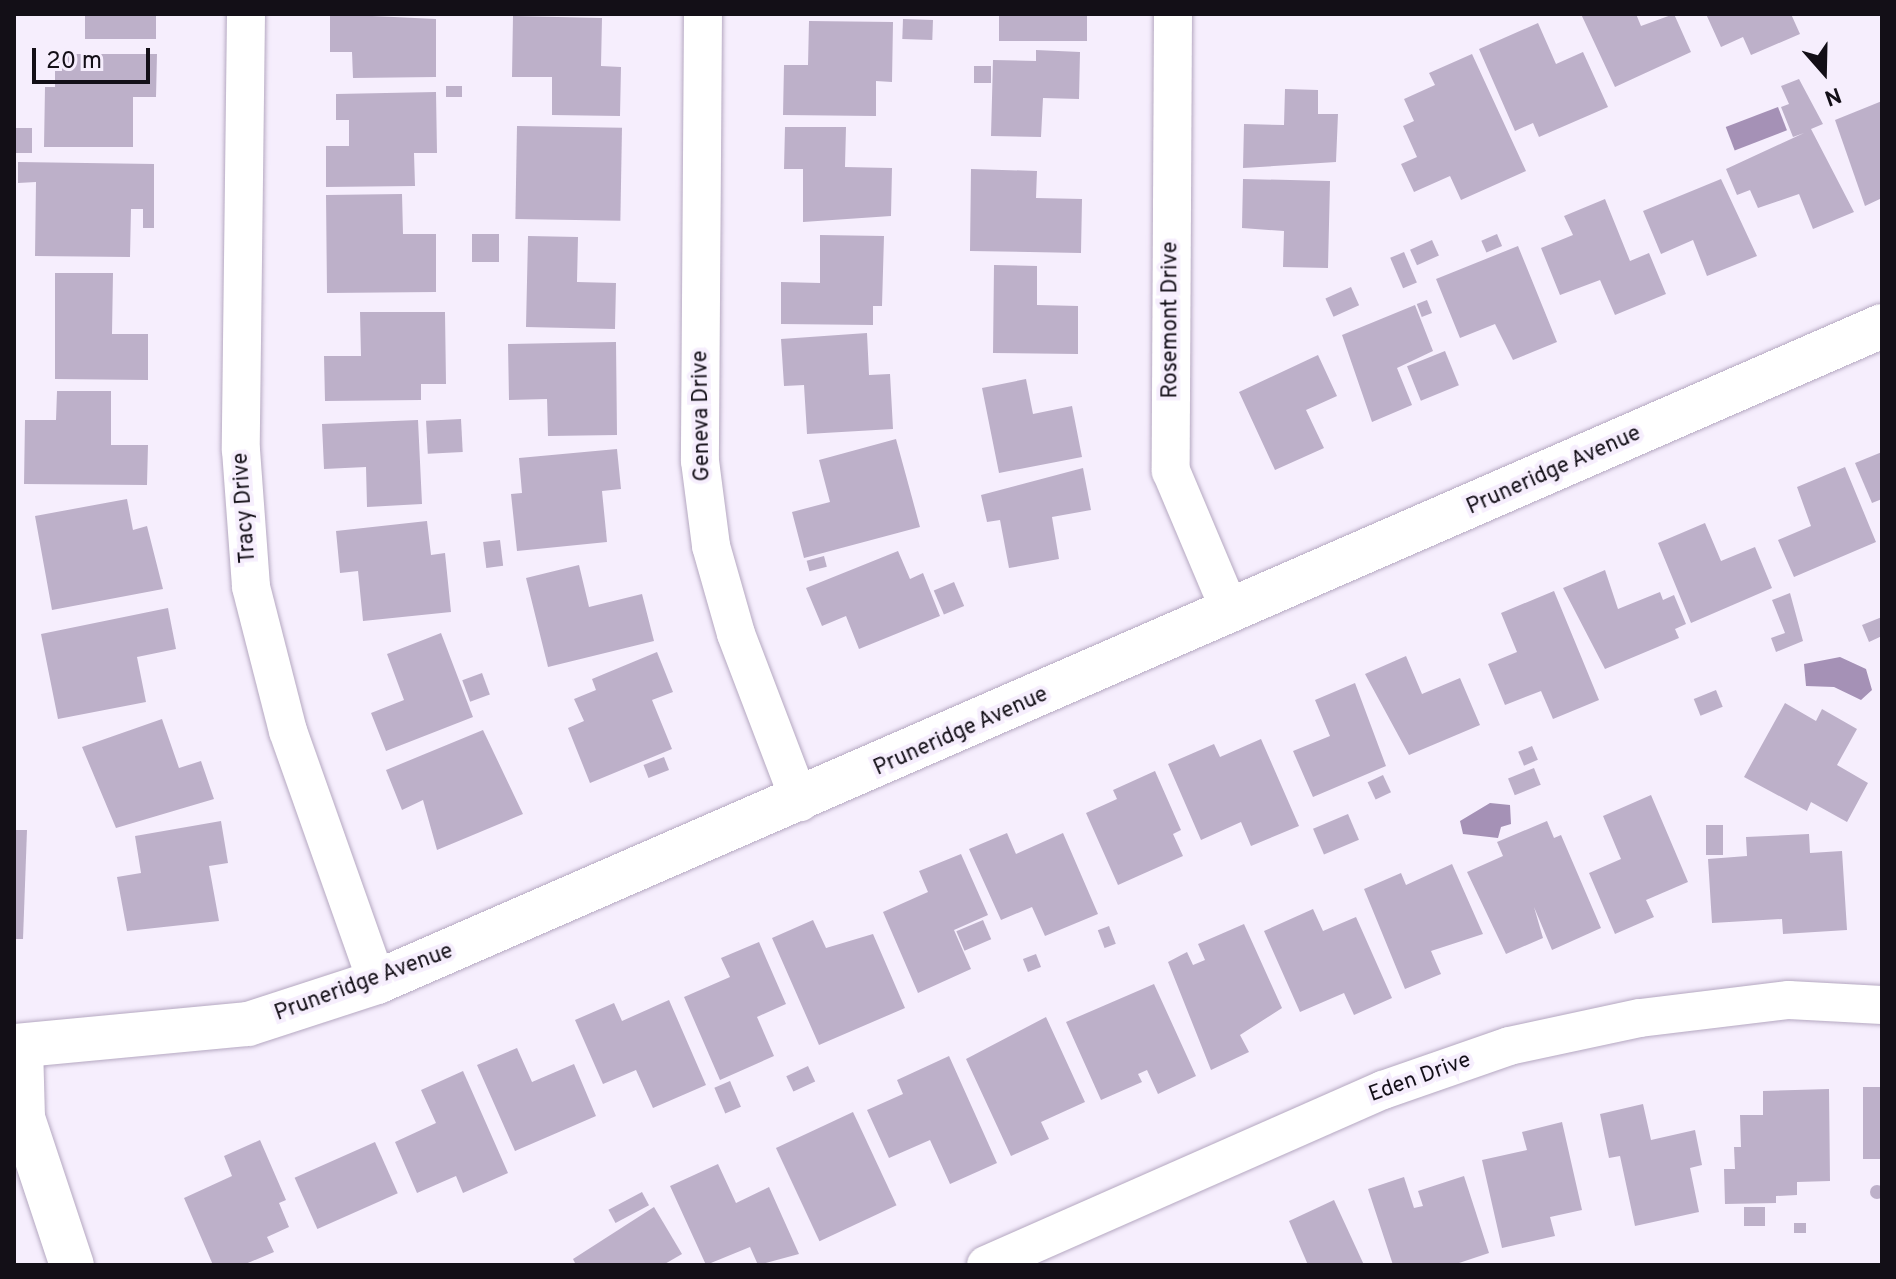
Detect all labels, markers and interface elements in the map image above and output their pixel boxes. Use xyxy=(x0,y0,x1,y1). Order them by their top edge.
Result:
scale bar xyxy=(36,32,154,82)
north arrow xyxy=(1784,32,1864,112)
text: 20 m xyxy=(46,47,102,77)
text: N xyxy=(1820,80,1844,110)
street label: Rosemont Drive xyxy=(1158,241,1184,399)
street label: Geneva Drive xyxy=(688,350,716,482)
street label: Pruneridge Avenue xyxy=(1462,421,1646,521)
street label: Tracy Drive xyxy=(228,452,262,564)
street label: Pruneridge Avenue xyxy=(869,682,1053,782)
street label: Pruneridge Avenue xyxy=(271,938,457,1028)
street label: Eden Drive xyxy=(1365,1047,1475,1109)

